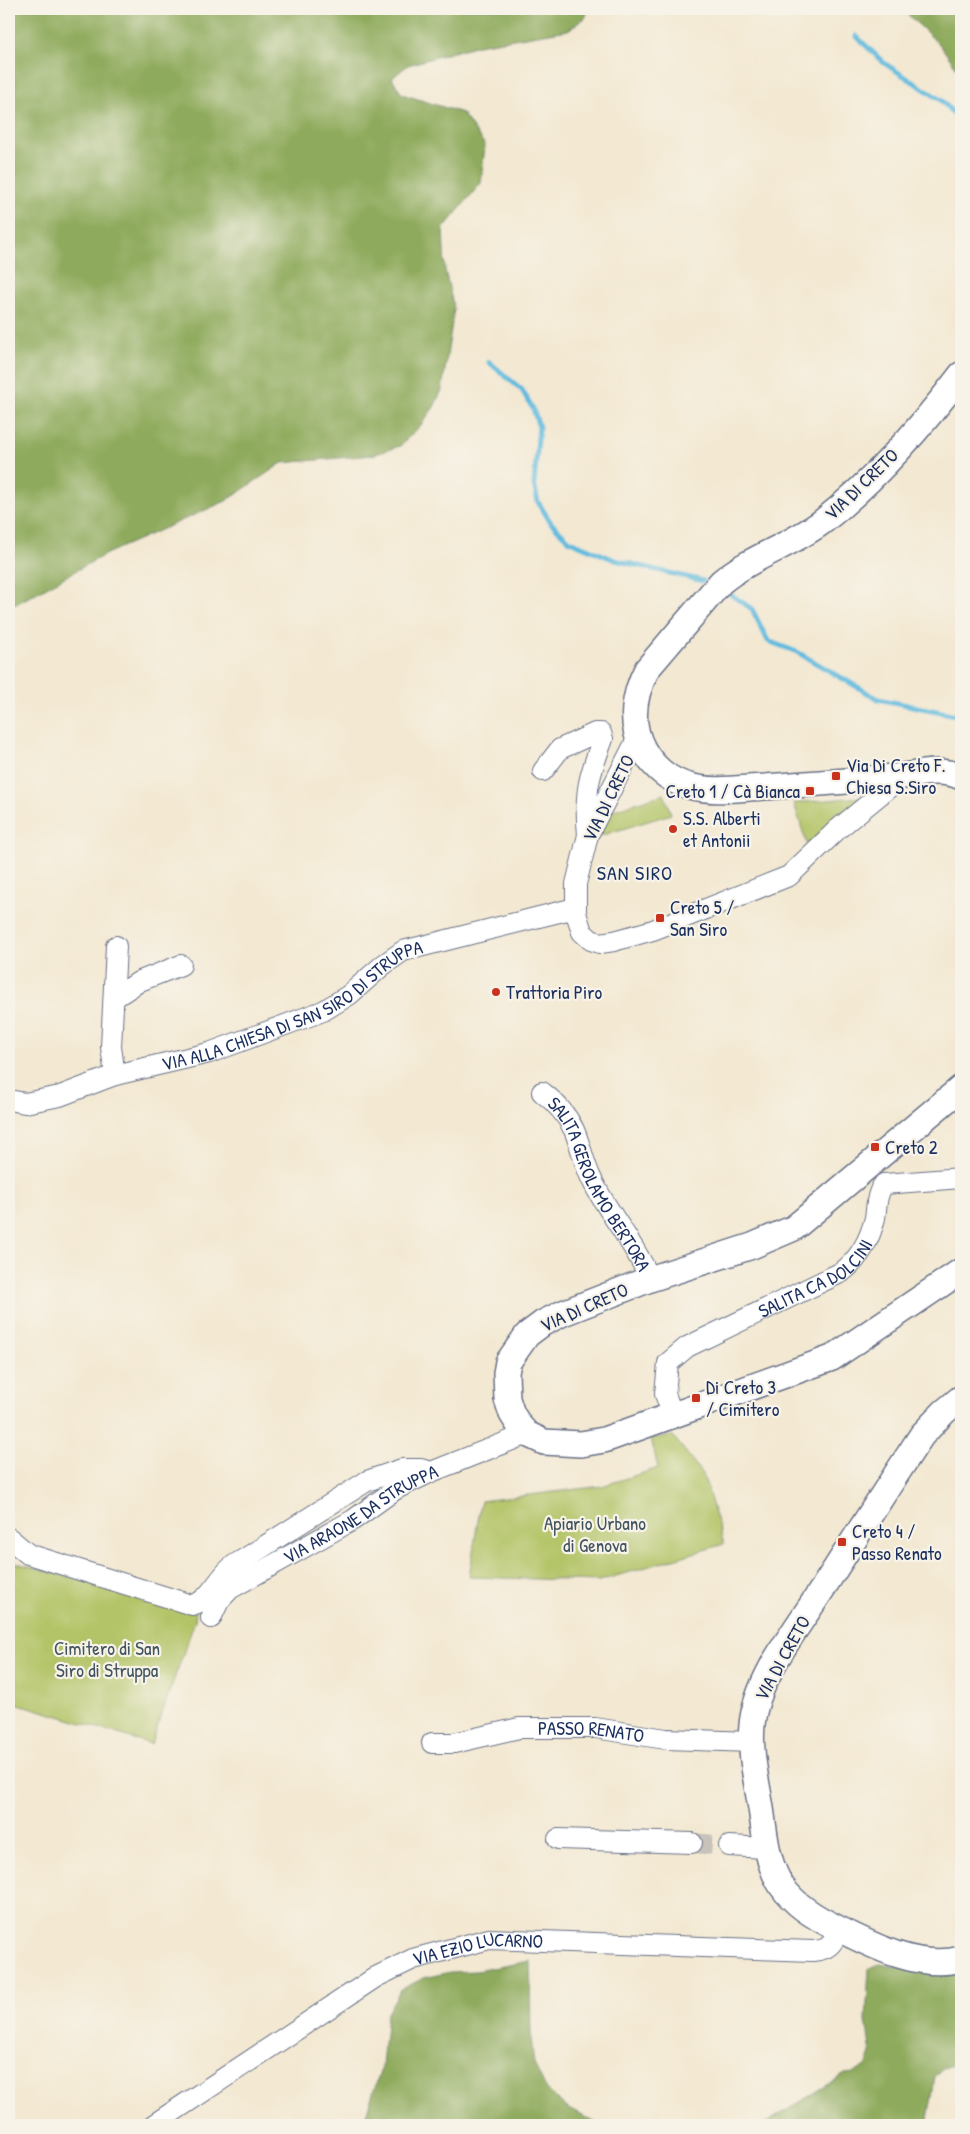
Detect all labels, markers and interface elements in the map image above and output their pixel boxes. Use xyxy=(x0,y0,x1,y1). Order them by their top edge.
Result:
street label: VIA DI CRETO xyxy=(818,442,904,526)
street label: VIA DI CRETO xyxy=(576,750,640,846)
place label: Via Di Creto F. Chiesa S.Siro xyxy=(846,752,945,800)
marker: Via Di Creto F. Chiesa S.Siro xyxy=(830,770,842,782)
place label: Creto 1 / Cà Bianca xyxy=(665,778,801,804)
marker: Creto 1 / Cà Bianca xyxy=(804,785,816,797)
place label: S.S. Alberti et Antonii xyxy=(683,805,761,853)
marker: S.S. Alberti et Antonii xyxy=(667,823,679,835)
district label: SAN SIRO xyxy=(597,859,673,886)
place label: Creto 5 / San Siro xyxy=(670,894,734,942)
marker: Creto 5 / San Siro xyxy=(654,912,666,924)
street label: VIA ALLA CHIESA DI SAN SIRO DI STRUPPA xyxy=(159,934,425,1077)
place label: Trattoria Piro xyxy=(506,979,602,1005)
marker: Trattoria Piro xyxy=(490,986,502,998)
street label: SALITA GEROLAMO BERTORA xyxy=(542,1091,657,1276)
place label: Creto 2 xyxy=(885,1134,938,1160)
marker: Creto 2 xyxy=(869,1141,881,1153)
street label: SALITA CA DOLCINI xyxy=(754,1235,879,1324)
street label: VIA DI CRETO xyxy=(536,1276,632,1338)
place label: Di Creto 3 / Cimitero xyxy=(706,1374,780,1422)
marker: Di Creto 3 / Cimitero xyxy=(690,1392,702,1404)
street label: VIA ARAONE DA STRUPPA xyxy=(278,1458,442,1570)
park label: Apiario Urbano di Genova xyxy=(544,1510,646,1558)
place label: Creto 4 / Passo Renato xyxy=(852,1518,942,1566)
marker: Creto 4 / Passo Renato xyxy=(836,1536,848,1548)
street label: VIA DI CRETO xyxy=(748,1611,816,1705)
park label: Cimitero di San Siro di Struppa xyxy=(54,1635,160,1683)
street label: PASSO RENATO xyxy=(538,1715,646,1748)
street label: VIA EZIO LUCARNO xyxy=(409,1925,543,1972)

